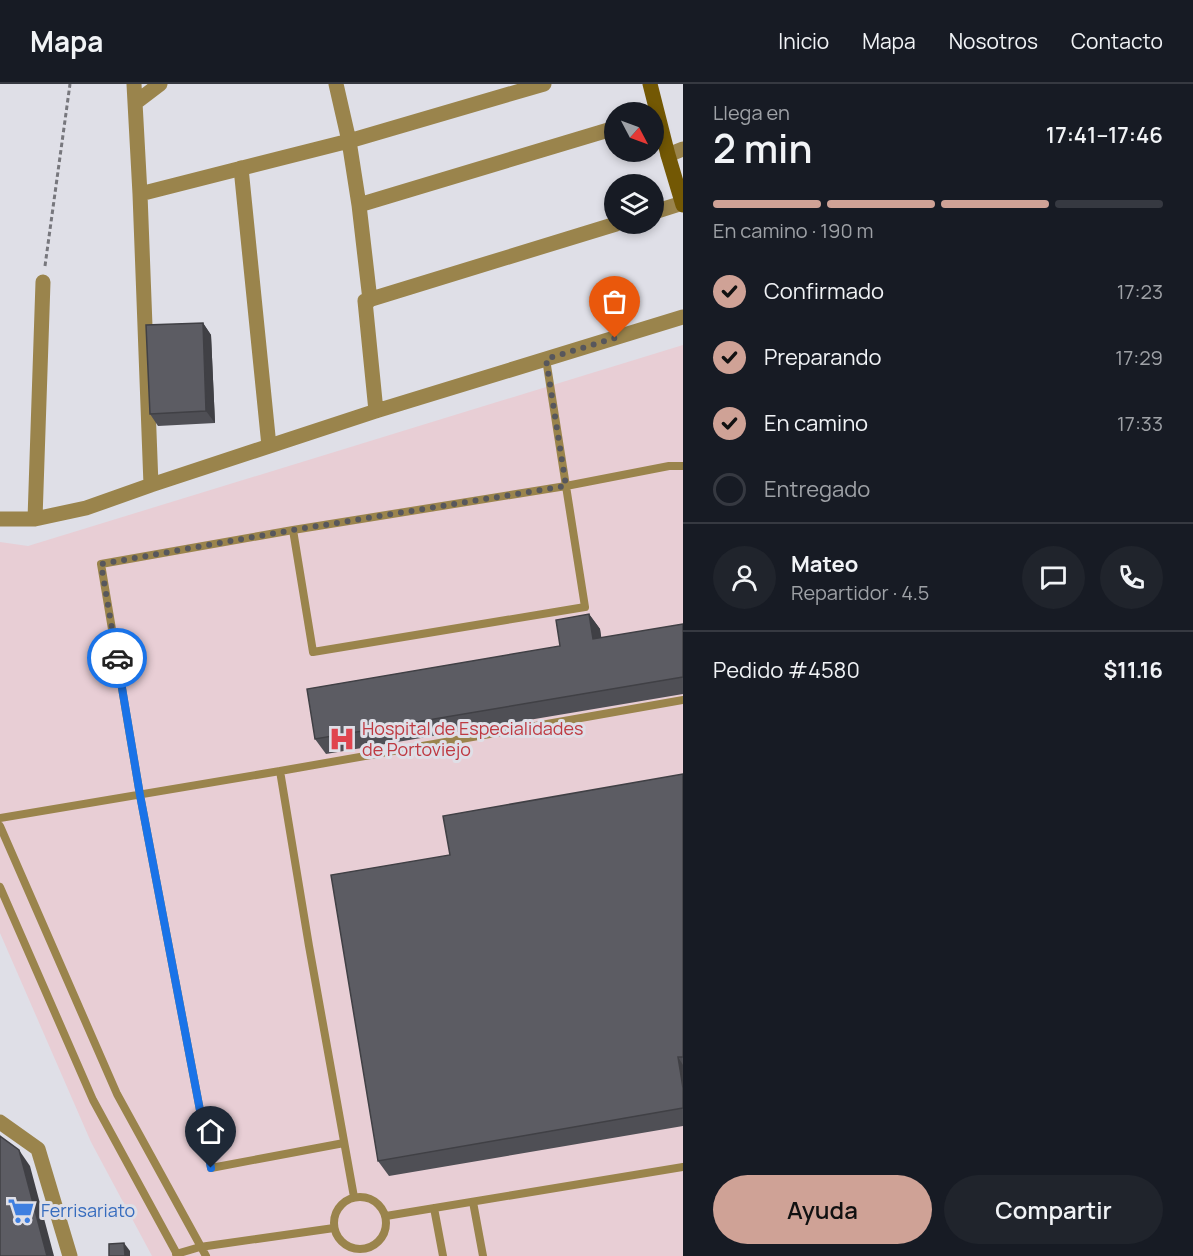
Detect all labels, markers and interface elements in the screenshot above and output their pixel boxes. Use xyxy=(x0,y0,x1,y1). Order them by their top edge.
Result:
text: Mapa xyxy=(30,22,103,60)
text: Inicio xyxy=(778,27,829,55)
text: Mapa xyxy=(862,27,916,55)
text: Nosotros xyxy=(949,27,1038,55)
text: Contacto xyxy=(1071,27,1163,55)
text: Llega en xyxy=(713,99,790,126)
north arrow xyxy=(604,102,664,162)
map controls xyxy=(604,102,664,234)
text: 17:41–17:46 xyxy=(1046,120,1163,150)
text: 2 min xyxy=(713,121,812,175)
button: layers xyxy=(604,174,664,234)
text: En camino · 190 m xyxy=(713,217,874,244)
icon: check xyxy=(713,275,746,308)
pin xyxy=(589,276,640,338)
text: Confirmado xyxy=(764,276,884,306)
text: 17:23 xyxy=(1117,278,1163,305)
icon: bag xyxy=(598,285,631,318)
icon: check xyxy=(713,341,746,374)
text: Preparando xyxy=(764,342,882,372)
text: 17:29 xyxy=(1115,344,1163,371)
icon: check xyxy=(713,407,746,440)
text: En camino xyxy=(764,408,868,438)
text: 17:33 xyxy=(1117,410,1163,437)
text: Entregado xyxy=(764,474,870,504)
button: person xyxy=(713,546,776,609)
button: chat xyxy=(1022,546,1085,609)
button: phone xyxy=(1100,546,1163,609)
text: Mateo xyxy=(791,549,858,579)
text: Repartidor · 4.5 xyxy=(791,579,929,606)
courier xyxy=(87,628,147,688)
icon: car xyxy=(101,642,134,675)
text: Pedido #4580 xyxy=(713,655,860,685)
text: $11.16 xyxy=(1103,655,1163,685)
place label: Hospital de Especialidades de Portoviejo xyxy=(362,716,583,761)
hospital icon: Hospital de Especialidades de Portoviejo xyxy=(327,724,357,754)
pin xyxy=(185,1106,236,1168)
icon: home xyxy=(194,1115,227,1148)
button: Ayuda xyxy=(713,1175,932,1244)
button: Compartir xyxy=(944,1175,1163,1244)
supermarket icon: Ferrisariato xyxy=(6,1196,36,1226)
place label: Ferrisariato xyxy=(41,1198,135,1222)

